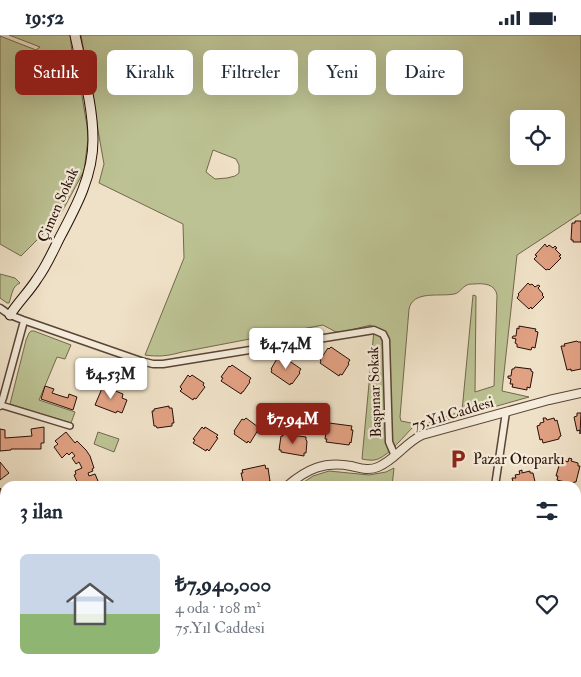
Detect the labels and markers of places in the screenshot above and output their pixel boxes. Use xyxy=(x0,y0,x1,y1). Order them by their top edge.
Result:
pin: ₺4.74M xyxy=(245,327,327,370)
pin: ₺4.53M xyxy=(70,357,152,400)
pin: ₺7.94M xyxy=(252,403,334,445)
parking icon: Pazar Otoparkı xyxy=(447,448,469,470)
place label: Pazar Otoparkı xyxy=(473,450,564,470)

